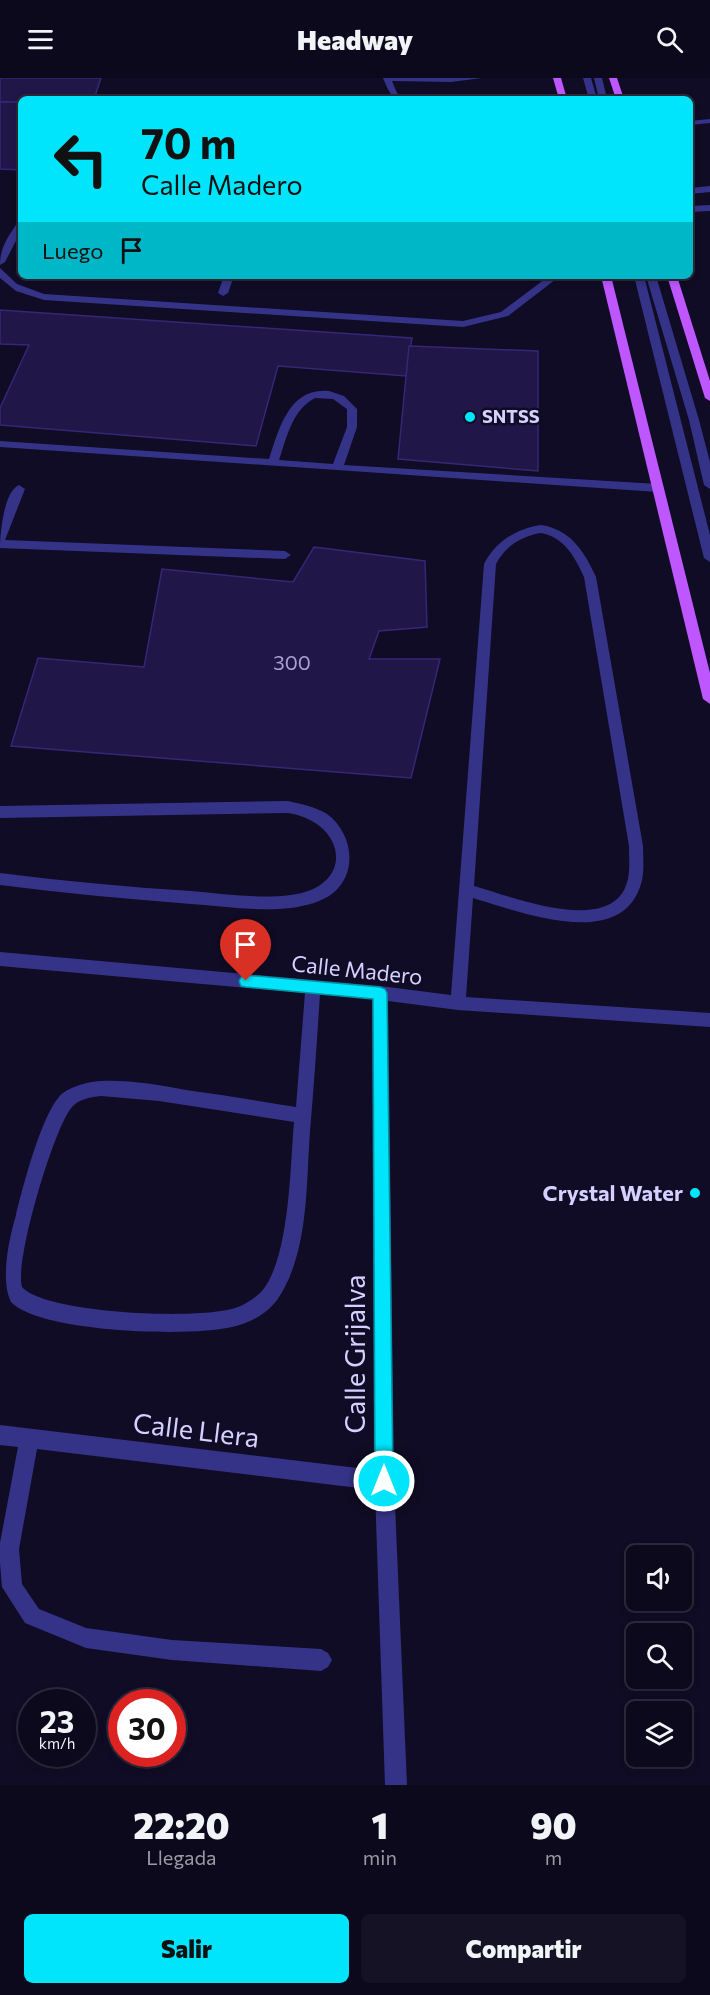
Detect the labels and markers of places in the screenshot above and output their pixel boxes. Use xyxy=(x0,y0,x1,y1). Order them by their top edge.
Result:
place label: SNTSS xyxy=(482,405,540,427)
marker: SNTSS xyxy=(463,410,477,424)
pin xyxy=(220,919,271,981)
place label: Crystal Water xyxy=(543,1179,683,1206)
marker: Crystal Water xyxy=(688,1186,702,1200)

